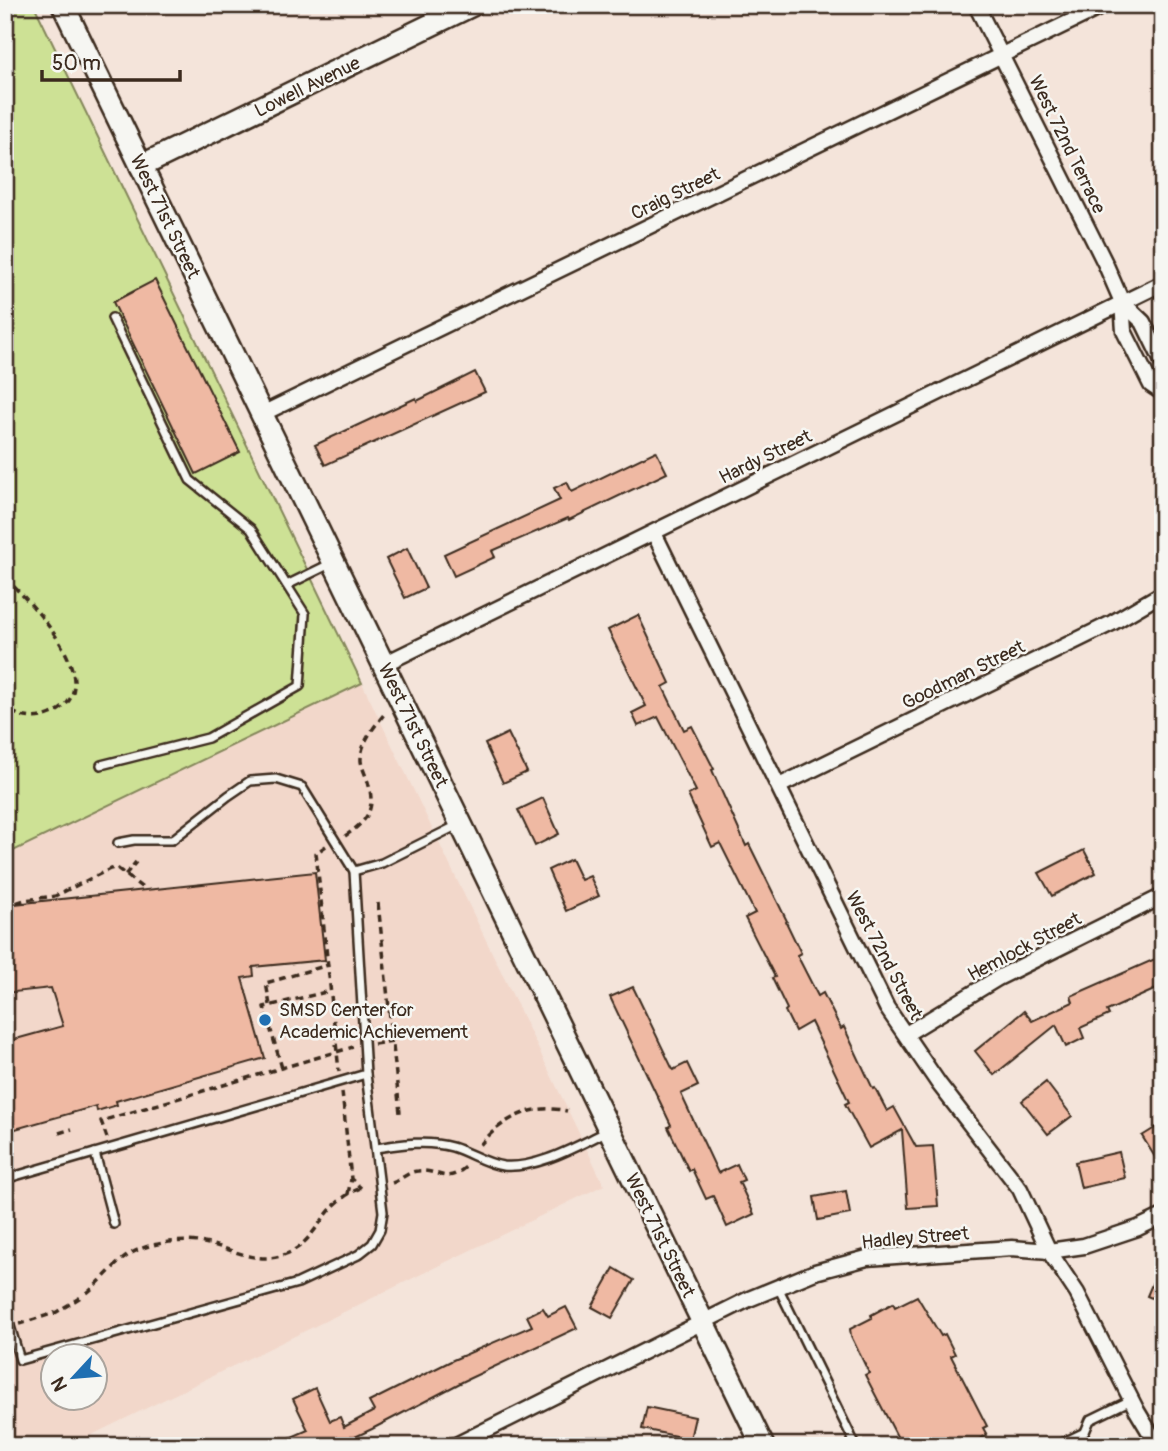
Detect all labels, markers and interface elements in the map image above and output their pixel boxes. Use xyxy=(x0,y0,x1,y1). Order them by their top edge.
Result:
scale bar xyxy=(42,38,180,82)
text: 50 m xyxy=(52,50,101,77)
street label: Lowell Avenue xyxy=(251,51,365,123)
street label: West 72nd Terrace xyxy=(1023,71,1111,218)
street label: West 71st Street xyxy=(125,150,206,283)
street label: Craig Street xyxy=(627,162,724,226)
street label: Hardy Street xyxy=(715,424,816,490)
street label: Goodman Street xyxy=(898,635,1029,715)
street label: West 71st Street xyxy=(373,659,454,792)
street label: West 72nd Street xyxy=(840,887,928,1024)
street label: Hemlock Street xyxy=(964,907,1086,987)
place label: SMSD Center for Academic Achievement xyxy=(279,998,469,1044)
marker: SMSD Center for Academic Achievement xyxy=(257,1012,273,1028)
street label: West 71st Street xyxy=(620,1169,701,1302)
street label: Hadley Street xyxy=(860,1221,970,1255)
north arrow xyxy=(38,1342,108,1412)
text: N xyxy=(46,1373,73,1395)

